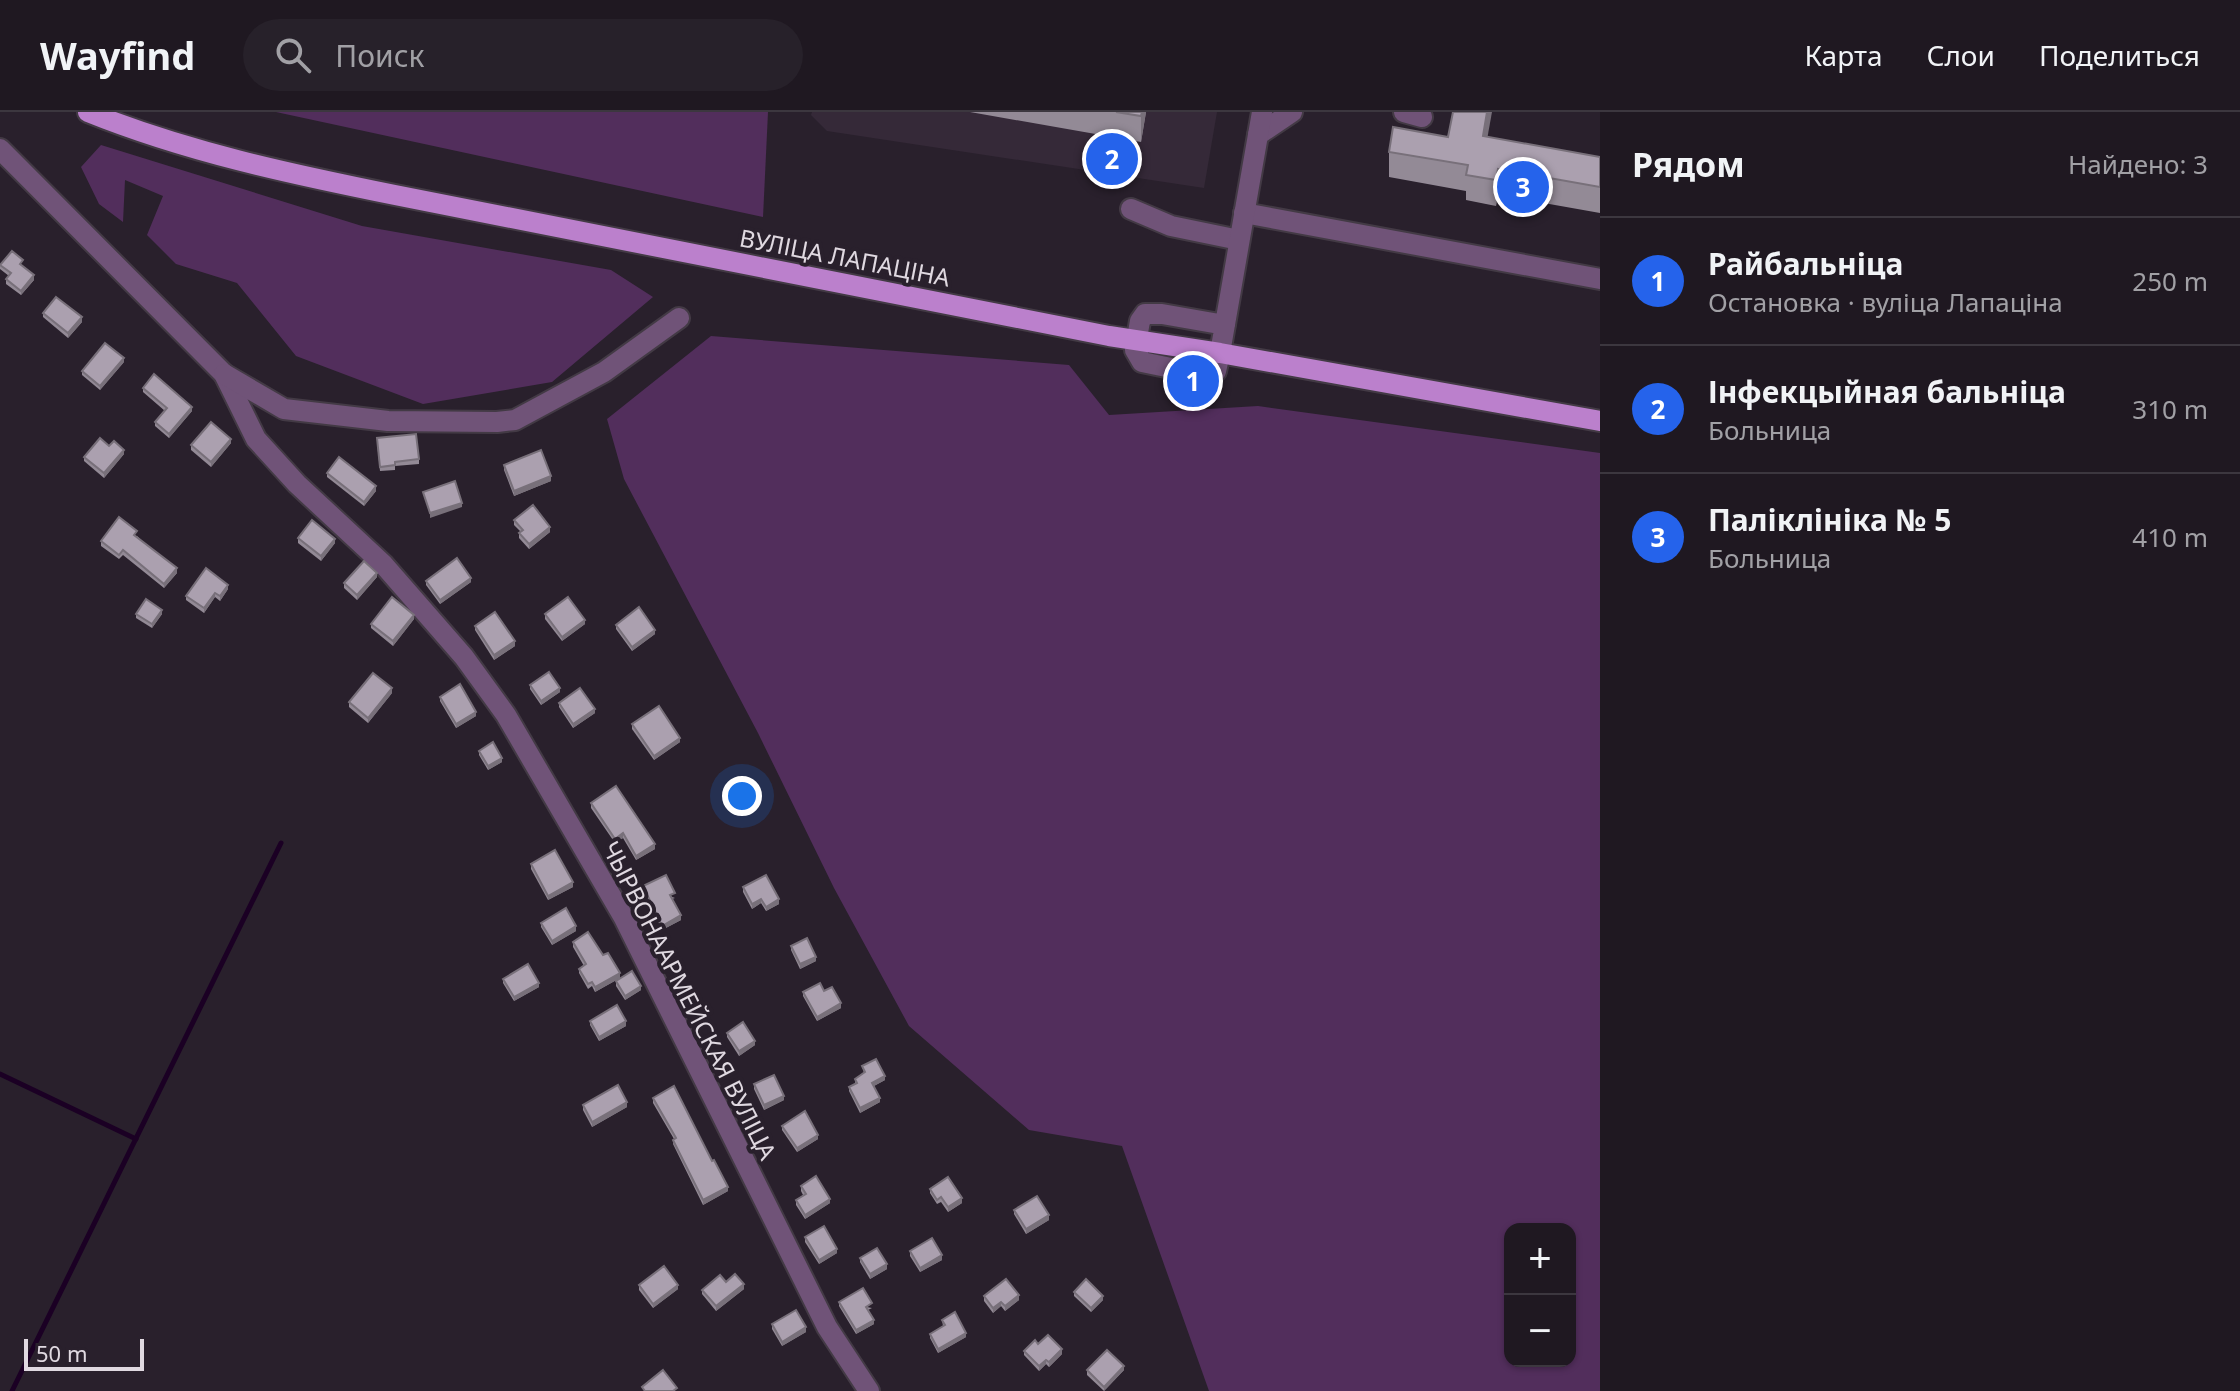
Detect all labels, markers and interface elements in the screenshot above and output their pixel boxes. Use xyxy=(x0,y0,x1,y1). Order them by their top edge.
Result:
search box xyxy=(243,19,803,91)
text: Wayfind xyxy=(40,29,195,81)
icon: search xyxy=(271,33,315,77)
text: Поиск xyxy=(335,35,424,76)
text: Карта xyxy=(1804,36,1883,74)
text: Слои xyxy=(1927,36,1995,74)
text: Поделиться xyxy=(2039,36,2200,74)
pin: 2 xyxy=(1086,129,1138,189)
text: Рядом xyxy=(1632,141,1745,187)
text: Найдено: 3 xyxy=(2068,146,2208,182)
pin: 3 xyxy=(1497,157,1549,217)
street label: ВУЛІЦА ЛАПАЦІНА xyxy=(737,220,954,294)
text: Райбальніца xyxy=(1708,243,1903,284)
text: 1 xyxy=(1651,263,1665,299)
text: 250 m xyxy=(2132,263,2208,299)
text: Остановка · вуліца Лапаціна xyxy=(1708,284,2063,320)
pin: 1 xyxy=(1167,351,1219,411)
text: Інфекцыйная бальніца xyxy=(1708,371,2066,412)
text: 2 xyxy=(1651,391,1665,427)
text: 310 m xyxy=(2132,391,2208,427)
text: Больница xyxy=(1708,412,1831,448)
text: Паліклініка № 5 xyxy=(1708,499,1951,540)
text: 3 xyxy=(1651,519,1665,555)
text: 410 m xyxy=(2132,519,2208,555)
text: Больница xyxy=(1708,540,1831,576)
your location xyxy=(722,776,762,816)
street label: ЧЫРВОНААРМЕЙСКАЯ ВУЛІЦА xyxy=(595,835,785,1165)
map controls xyxy=(1504,1223,1576,1367)
button: + xyxy=(1504,1223,1576,1295)
button: − xyxy=(1504,1295,1576,1367)
scale bar xyxy=(24,1335,144,1371)
text: 50 m xyxy=(36,1338,87,1368)

